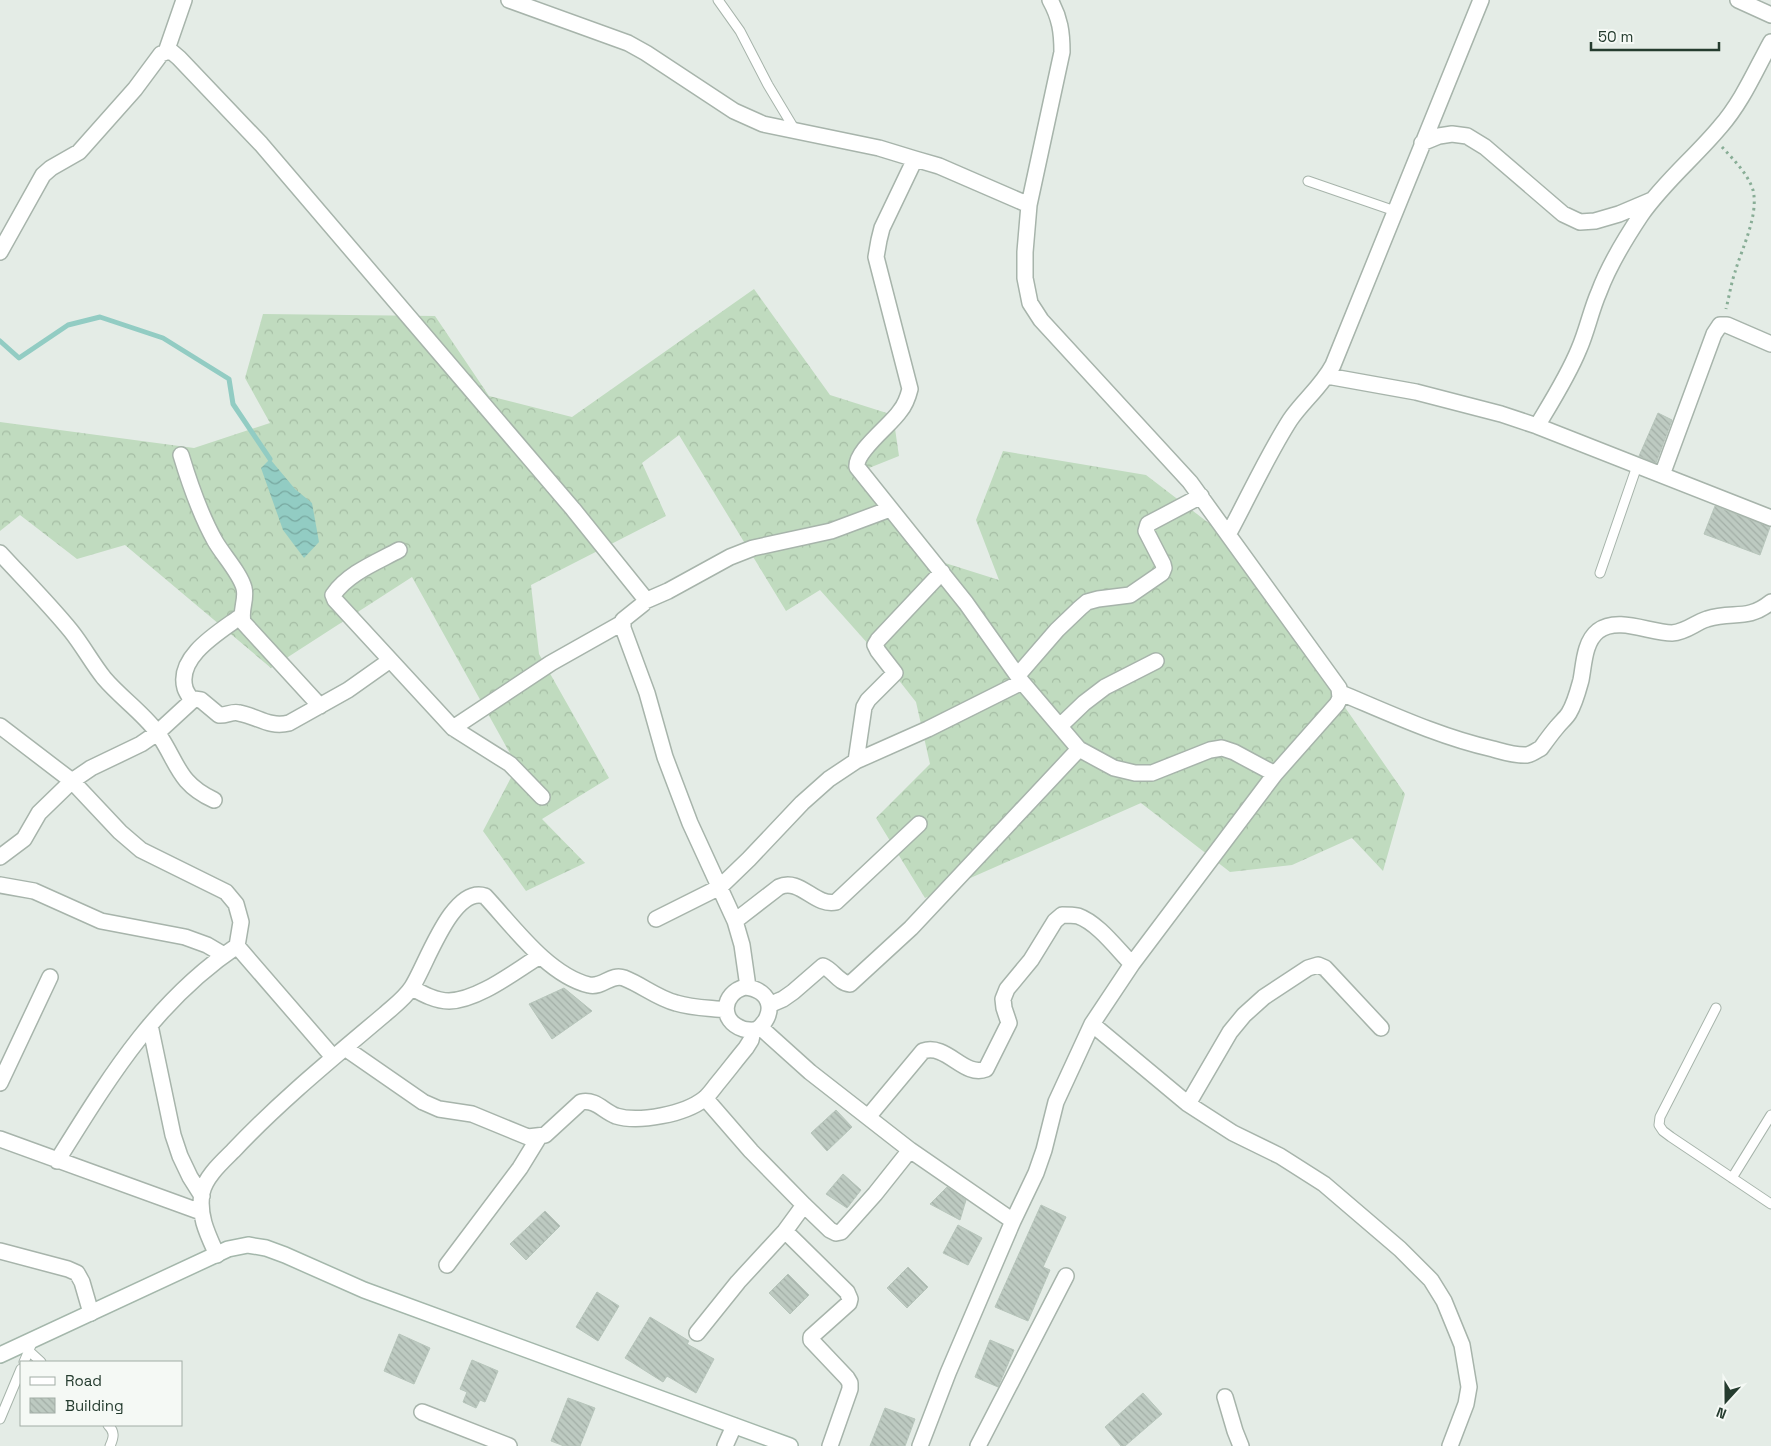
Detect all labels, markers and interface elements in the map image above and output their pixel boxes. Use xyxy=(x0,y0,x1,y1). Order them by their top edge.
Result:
scale bar xyxy=(1591,20,1718,52)
text: 50 m xyxy=(1598,27,1633,46)
legend xyxy=(20,1361,182,1426)
text: Road xyxy=(65,1371,102,1390)
north arrow xyxy=(1701,1376,1751,1426)
text: Building xyxy=(65,1396,124,1415)
text: N xyxy=(1714,1403,1729,1423)

